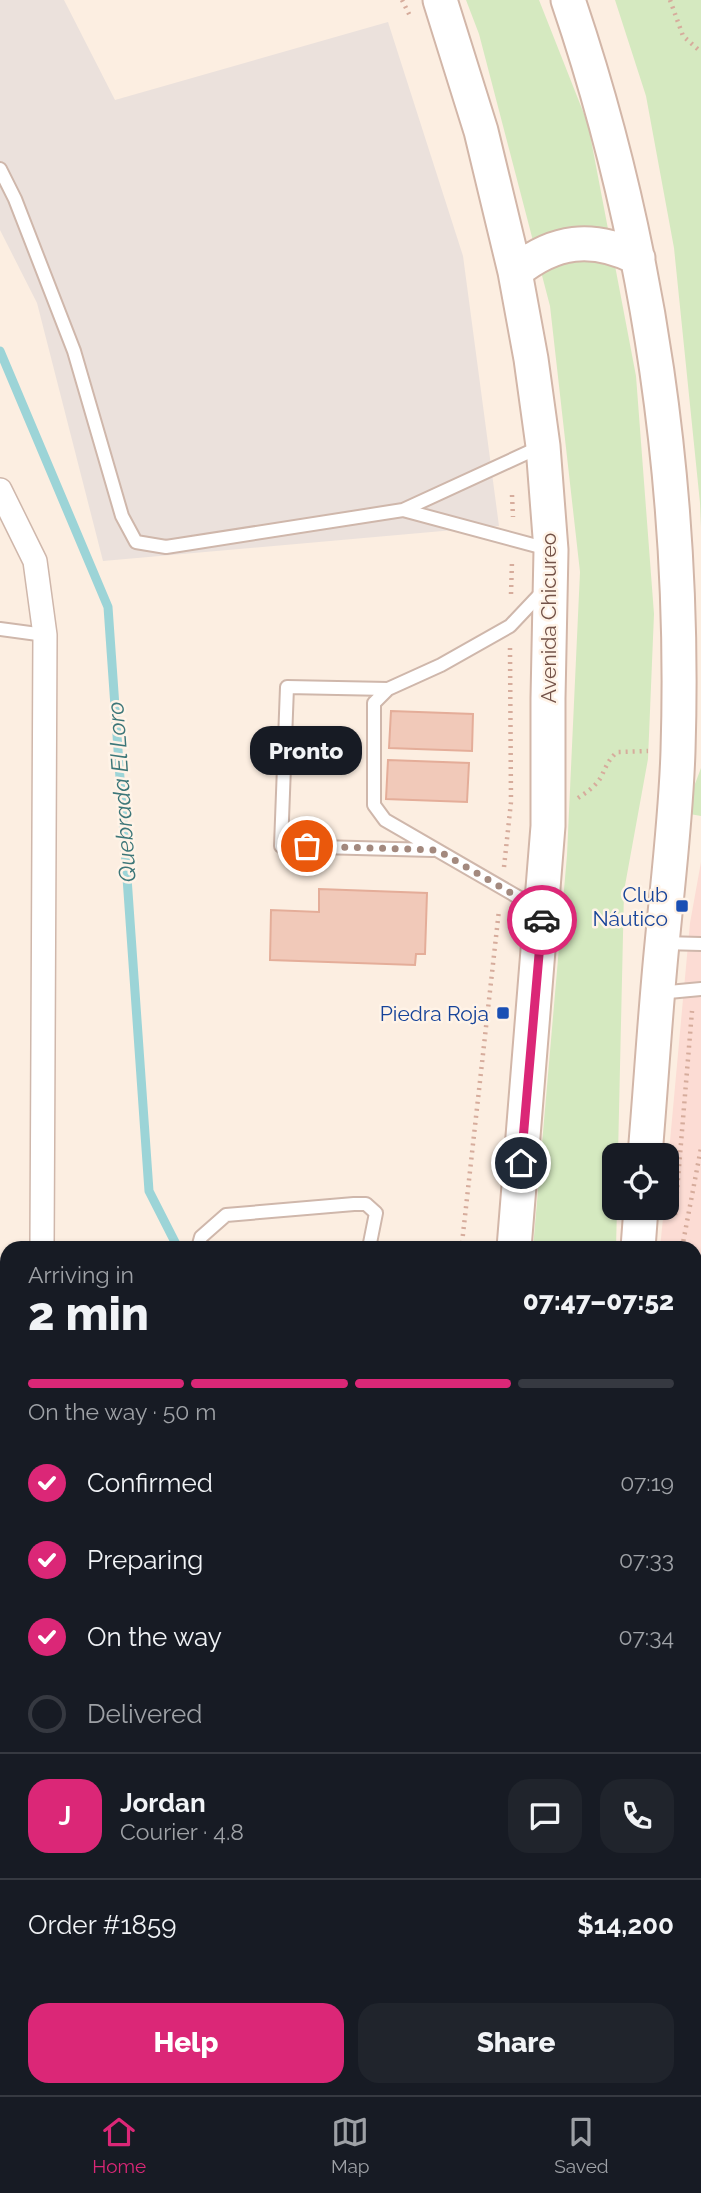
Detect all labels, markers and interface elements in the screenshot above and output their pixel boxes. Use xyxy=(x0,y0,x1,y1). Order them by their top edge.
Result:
street label: Avenida Chicureo xyxy=(536,533,561,703)
water label: Quebrada El Loro xyxy=(101,701,141,883)
callout: Pronto xyxy=(251,727,363,776)
text: Pronto xyxy=(269,737,343,764)
pin xyxy=(277,816,337,876)
icon: bag xyxy=(288,827,326,865)
place label: Club Náutico xyxy=(592,882,668,931)
courier xyxy=(507,885,577,955)
marker: Club Náutico xyxy=(674,898,690,914)
icon: car xyxy=(523,901,561,939)
place label: Piedra Roja xyxy=(380,1001,489,1026)
marker: Piedra Roja xyxy=(495,1005,511,1021)
pin xyxy=(491,1133,551,1193)
map controls xyxy=(602,1143,679,1220)
button: locate xyxy=(602,1143,679,1220)
icon: home xyxy=(502,1144,540,1182)
text: Arriving in xyxy=(28,1261,134,1288)
text: 07:47–07:52 xyxy=(523,1286,674,1316)
text: 2 min xyxy=(28,1287,149,1341)
text: On the way · 50 m xyxy=(28,1398,216,1425)
icon: check xyxy=(28,1464,66,1502)
text: Confirmed xyxy=(87,1468,213,1498)
text: 07:19 xyxy=(620,1469,674,1496)
icon: check xyxy=(28,1541,66,1579)
text: Preparing xyxy=(87,1545,203,1575)
text: 07:33 xyxy=(619,1546,674,1573)
icon: check xyxy=(28,1618,66,1656)
text: On the way xyxy=(87,1622,222,1652)
text: 07:34 xyxy=(619,1623,674,1650)
text: Delivered xyxy=(87,1699,202,1729)
button: chat xyxy=(508,1779,582,1853)
button: phone xyxy=(600,1779,674,1853)
text: Jordan xyxy=(120,1788,206,1818)
text: J xyxy=(59,1801,71,1831)
text: Courier · 4.8 xyxy=(120,1818,244,1845)
text: Order #1859 xyxy=(28,1910,176,1940)
text: $14,200 xyxy=(577,1910,674,1940)
button: Help xyxy=(28,2003,344,2083)
button: Share xyxy=(358,2003,674,2083)
tab: Home xyxy=(92,2113,146,2177)
tab: Map xyxy=(331,2113,370,2177)
tab: Saved xyxy=(554,2113,609,2177)

